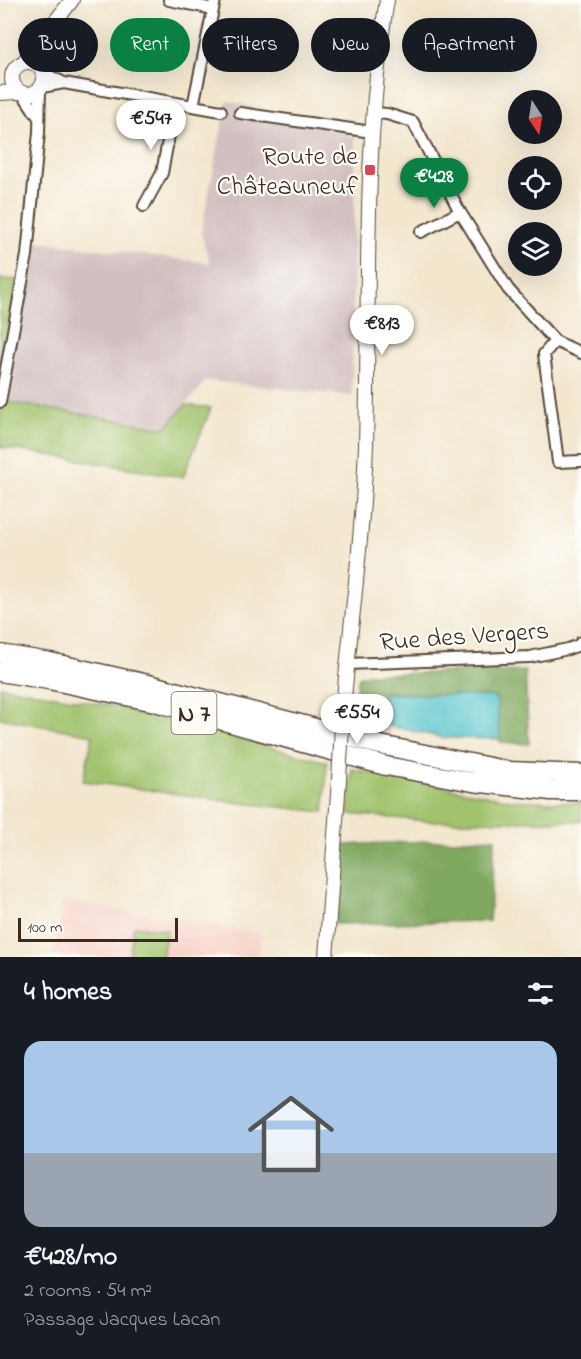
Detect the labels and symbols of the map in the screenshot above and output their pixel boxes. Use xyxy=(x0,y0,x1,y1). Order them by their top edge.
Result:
north arrow xyxy=(508,90,562,144)
pin: €547 xyxy=(115,100,187,151)
place label: Route de Châteauneuf xyxy=(217,139,359,207)
pin: €428 xyxy=(398,158,470,209)
marker: Route de Châteauneuf xyxy=(363,163,377,177)
pin: €813 xyxy=(346,305,418,356)
street label: Rue des Vergers xyxy=(378,613,550,663)
road number: N 7 xyxy=(172,692,216,734)
pin: €554 xyxy=(321,694,393,745)
scale bar xyxy=(18,915,178,942)

